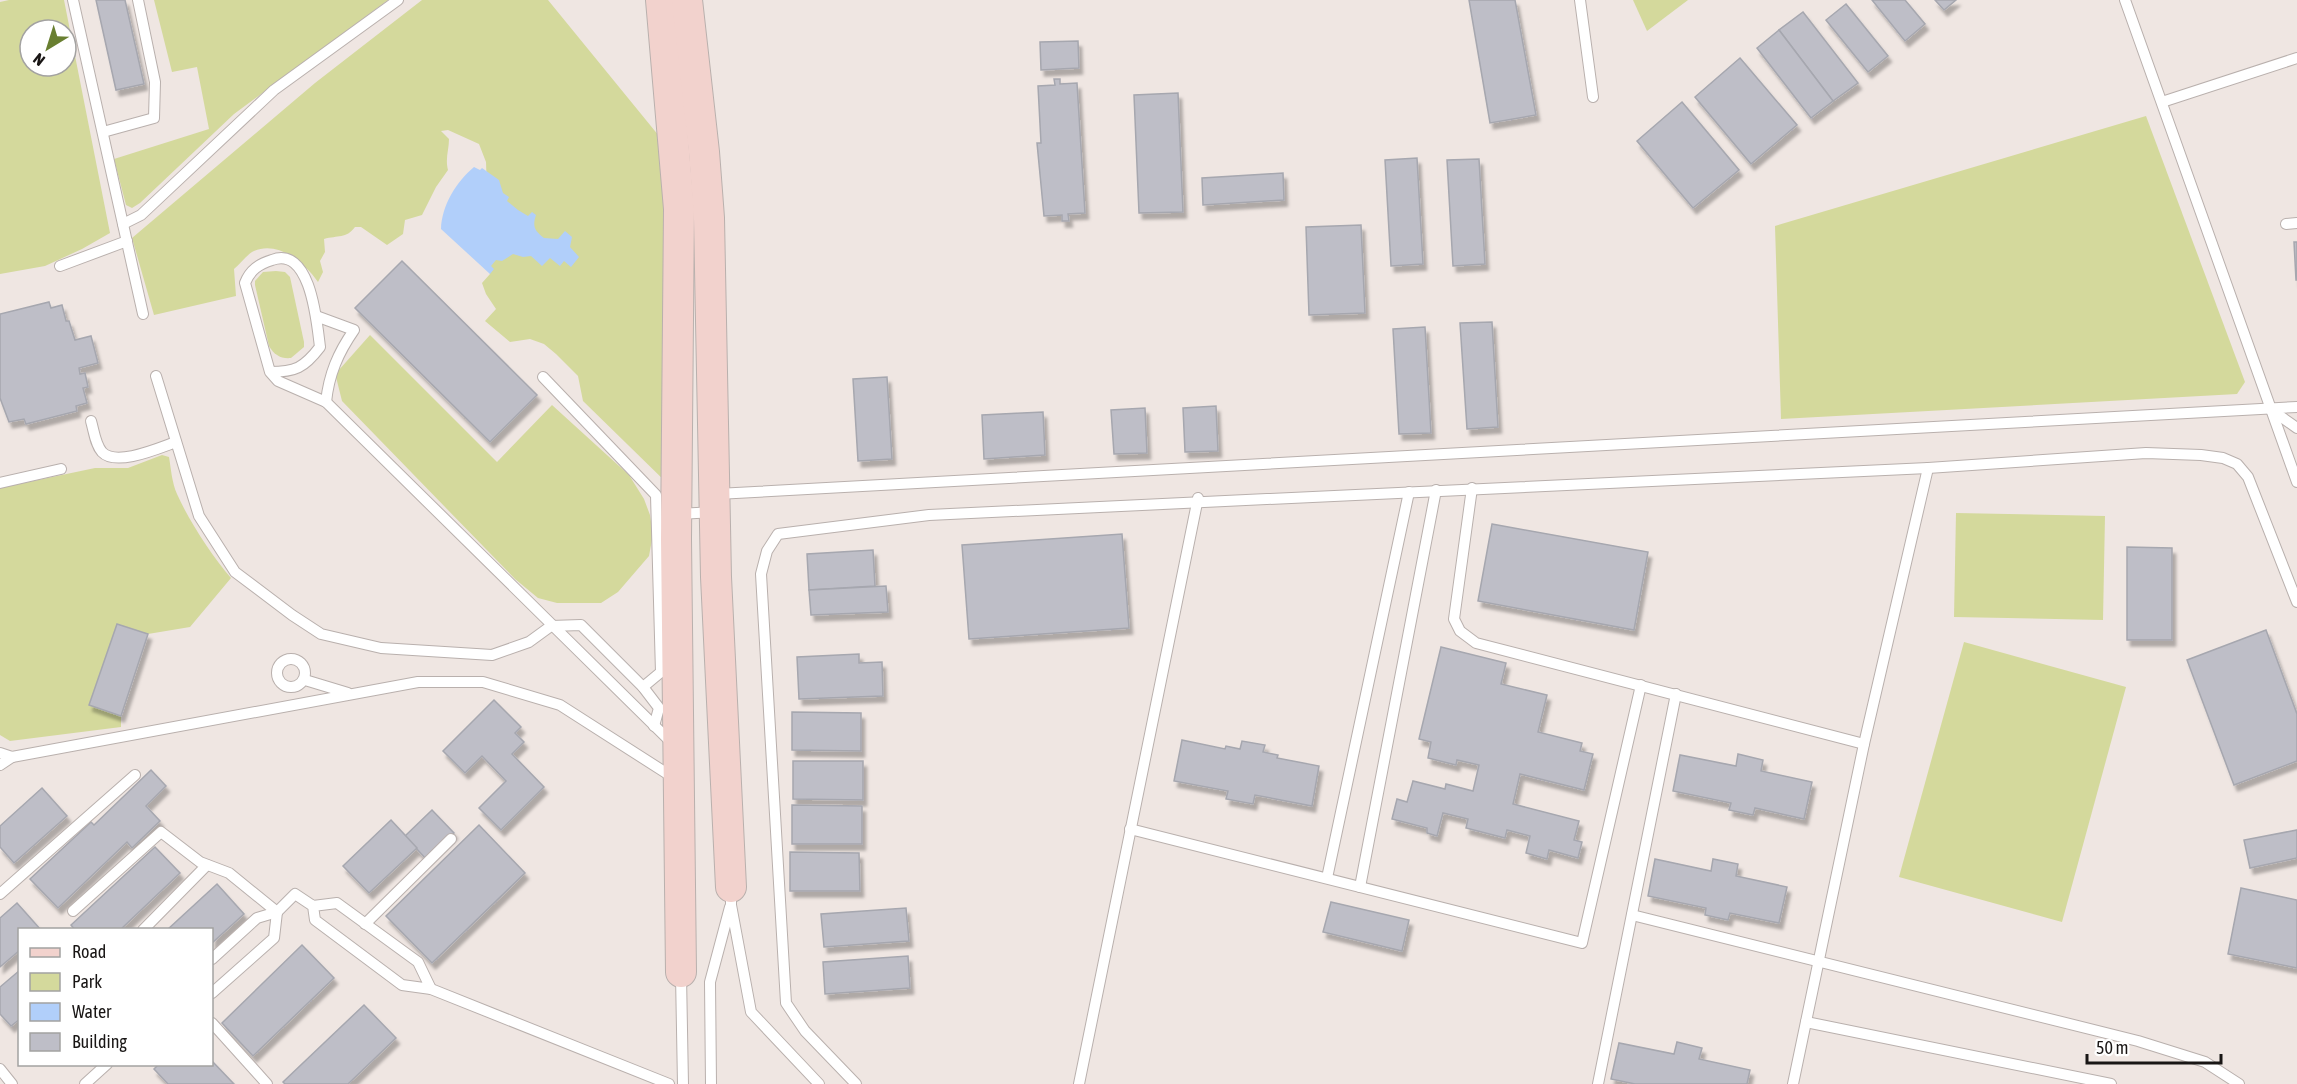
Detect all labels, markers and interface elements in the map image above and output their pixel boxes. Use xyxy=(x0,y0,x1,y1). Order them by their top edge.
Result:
north arrow xyxy=(18,18,78,78)
text: N xyxy=(29,50,48,70)
legend xyxy=(18,928,213,1066)
text: Road xyxy=(72,941,106,962)
text: Park xyxy=(72,971,102,992)
text: Water xyxy=(72,1001,112,1022)
scale bar xyxy=(2087,1027,2220,1065)
text: Building xyxy=(72,1031,127,1052)
text: 50 m xyxy=(2096,1037,2128,1058)

